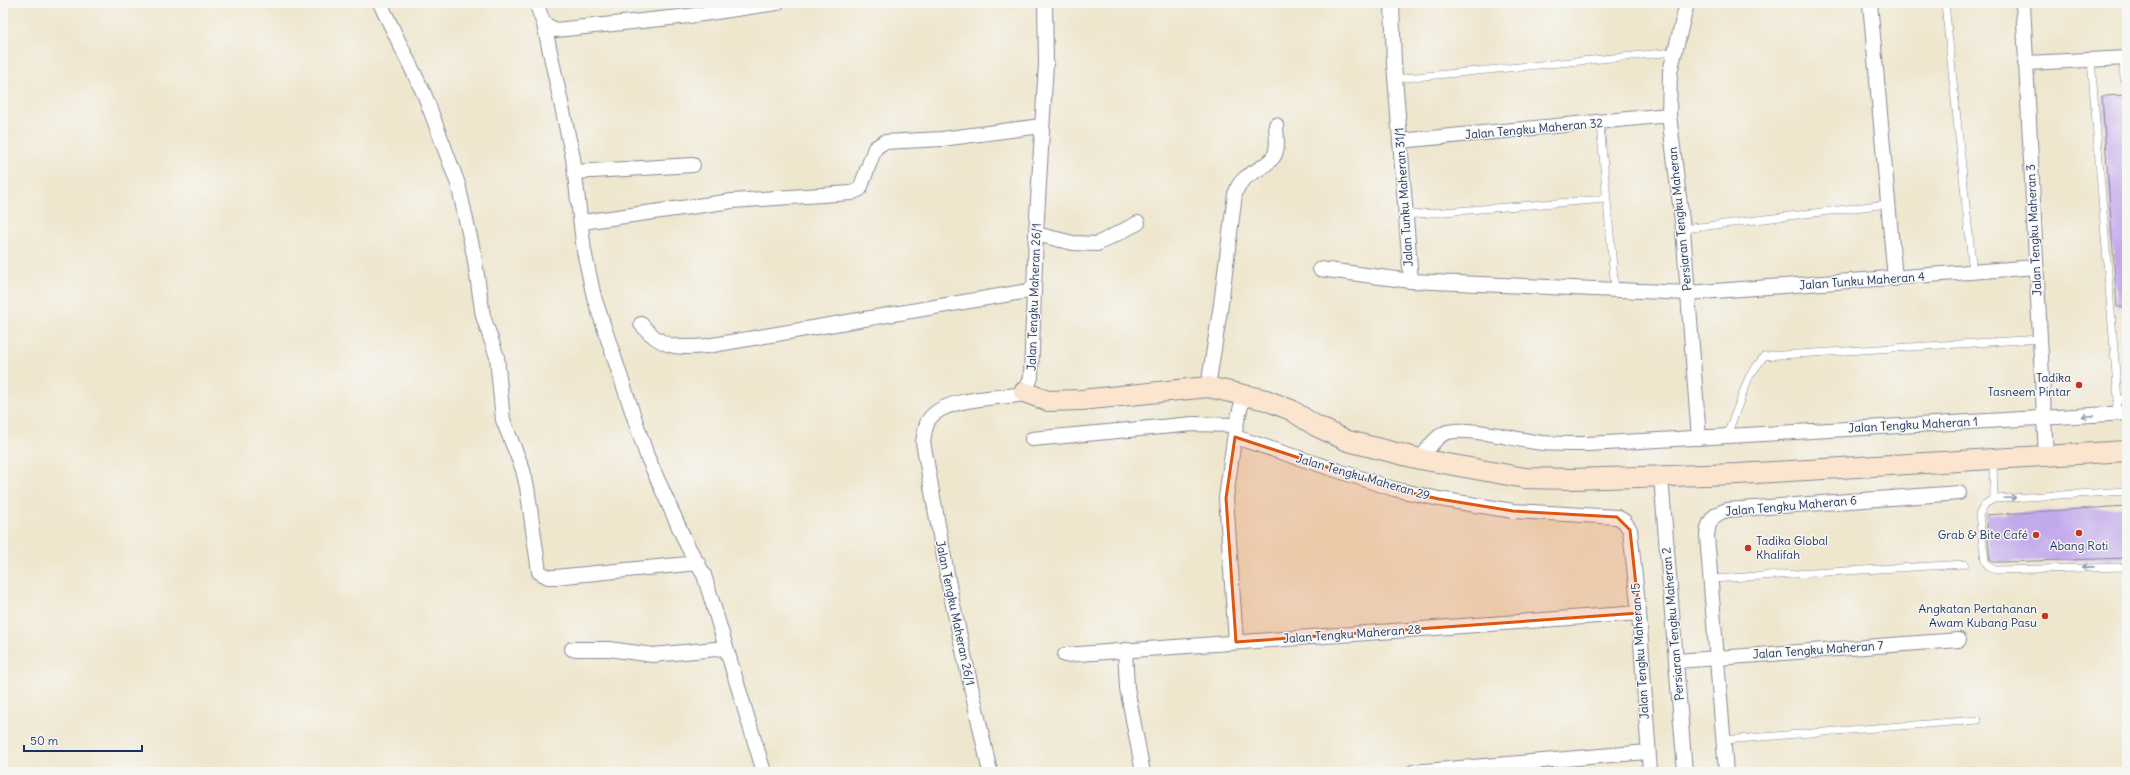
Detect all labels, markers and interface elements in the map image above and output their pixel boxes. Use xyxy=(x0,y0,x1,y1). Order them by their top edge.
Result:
street label: Jalan Tengku Maheran 32 xyxy=(1464,115,1604,142)
street label: Jalan Tunku Maheran 31/1 xyxy=(1391,127,1416,267)
street label: Persiaran Tengku Maheran xyxy=(1664,146,1695,292)
street label: Jalan Tengku Maheran 3 xyxy=(2023,164,2044,296)
street label: Jalan Tengku Maheran 26/1 xyxy=(1023,223,1044,371)
street label: Jalan Tunku Maheran 4 xyxy=(1799,269,1925,292)
place label: Tadika Tasneem Pintar xyxy=(1987,370,2071,399)
marker: Tadika Tasneem Pintar xyxy=(2074,380,2084,390)
one-way arrow xyxy=(2082,412,2095,419)
street label: Jalan Tengku Maheran 1 xyxy=(1848,414,1978,435)
street label: Jalan Tengku Maheran 29 xyxy=(1294,450,1432,503)
street label: Jalan Tengku Maheran 6 xyxy=(1725,492,1857,519)
one-way arrow xyxy=(2003,494,2016,501)
place label: Grab & Bite Café xyxy=(1938,527,2028,542)
marker: Abang Roti xyxy=(2074,528,2084,538)
marker: Grab & Bite Café xyxy=(2031,530,2041,540)
place label: Tadika Global Khalifah xyxy=(1756,533,1828,562)
place label: Abang Roti xyxy=(2050,538,2108,553)
street label: Jalan Tengku Maheran 26/1 xyxy=(933,539,978,687)
marker: Tadika Global Khalifah xyxy=(1743,543,1753,553)
street label: Persiaran Tengku Maheran 2 xyxy=(1658,546,1687,701)
one-way arrow xyxy=(2082,563,2095,571)
street label: Jalan Tengku Maheran 15 xyxy=(1627,582,1652,720)
place label: Angkatan Pertahanan Awam Kubang Pasu xyxy=(1919,601,2037,630)
marker: Angkatan Pertahanan Awam Kubang Pasu xyxy=(2040,611,2050,621)
street label: Jalan Tengku Maheran 28 xyxy=(1282,621,1422,646)
street label: Jalan Tengku Maheran 7 xyxy=(1752,637,1884,662)
scale bar xyxy=(24,727,142,753)
text: 50 m xyxy=(30,733,59,748)

